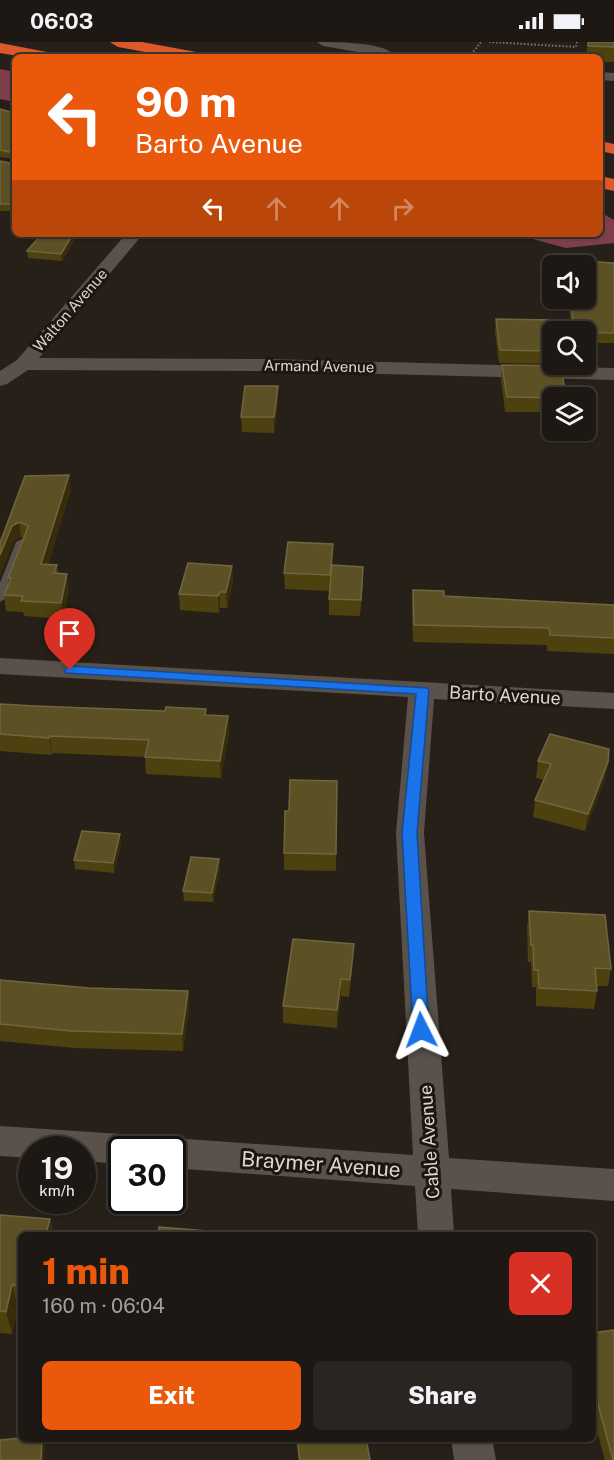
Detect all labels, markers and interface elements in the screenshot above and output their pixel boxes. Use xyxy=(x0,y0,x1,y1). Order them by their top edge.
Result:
text: 06:03 xyxy=(30,8,93,34)
text: 90 m xyxy=(135,77,237,126)
icon: left xyxy=(36,78,114,156)
text: Barto Avenue xyxy=(135,127,303,159)
icon: left xyxy=(197,192,230,225)
icon: ahead xyxy=(260,192,293,225)
icon: ahead xyxy=(323,192,356,225)
icon: right xyxy=(386,192,419,225)
map controls xyxy=(542,255,596,441)
button: sound xyxy=(542,255,596,309)
street label: Walton Avenue xyxy=(30,265,110,355)
button: search xyxy=(542,321,596,375)
street label: Armand Avenue xyxy=(264,357,374,375)
button: layers xyxy=(542,387,596,441)
pin xyxy=(44,608,95,670)
icon: arrive xyxy=(53,617,86,650)
street label: Barto Avenue xyxy=(449,682,561,708)
position arrow xyxy=(389,998,453,1062)
street label: Cable Avenue xyxy=(415,1084,443,1200)
speed limit sign: 30 xyxy=(108,1136,186,1214)
street label: Braymer Avenue xyxy=(240,1146,402,1182)
text: 19 xyxy=(41,1150,73,1186)
text: km/h xyxy=(39,1182,75,1199)
text: 1 min xyxy=(42,1250,130,1292)
button: close xyxy=(509,1252,572,1315)
text: 160 m · 06:04 xyxy=(42,1294,165,1318)
button: Exit xyxy=(42,1361,301,1430)
button: Share xyxy=(313,1361,572,1430)

